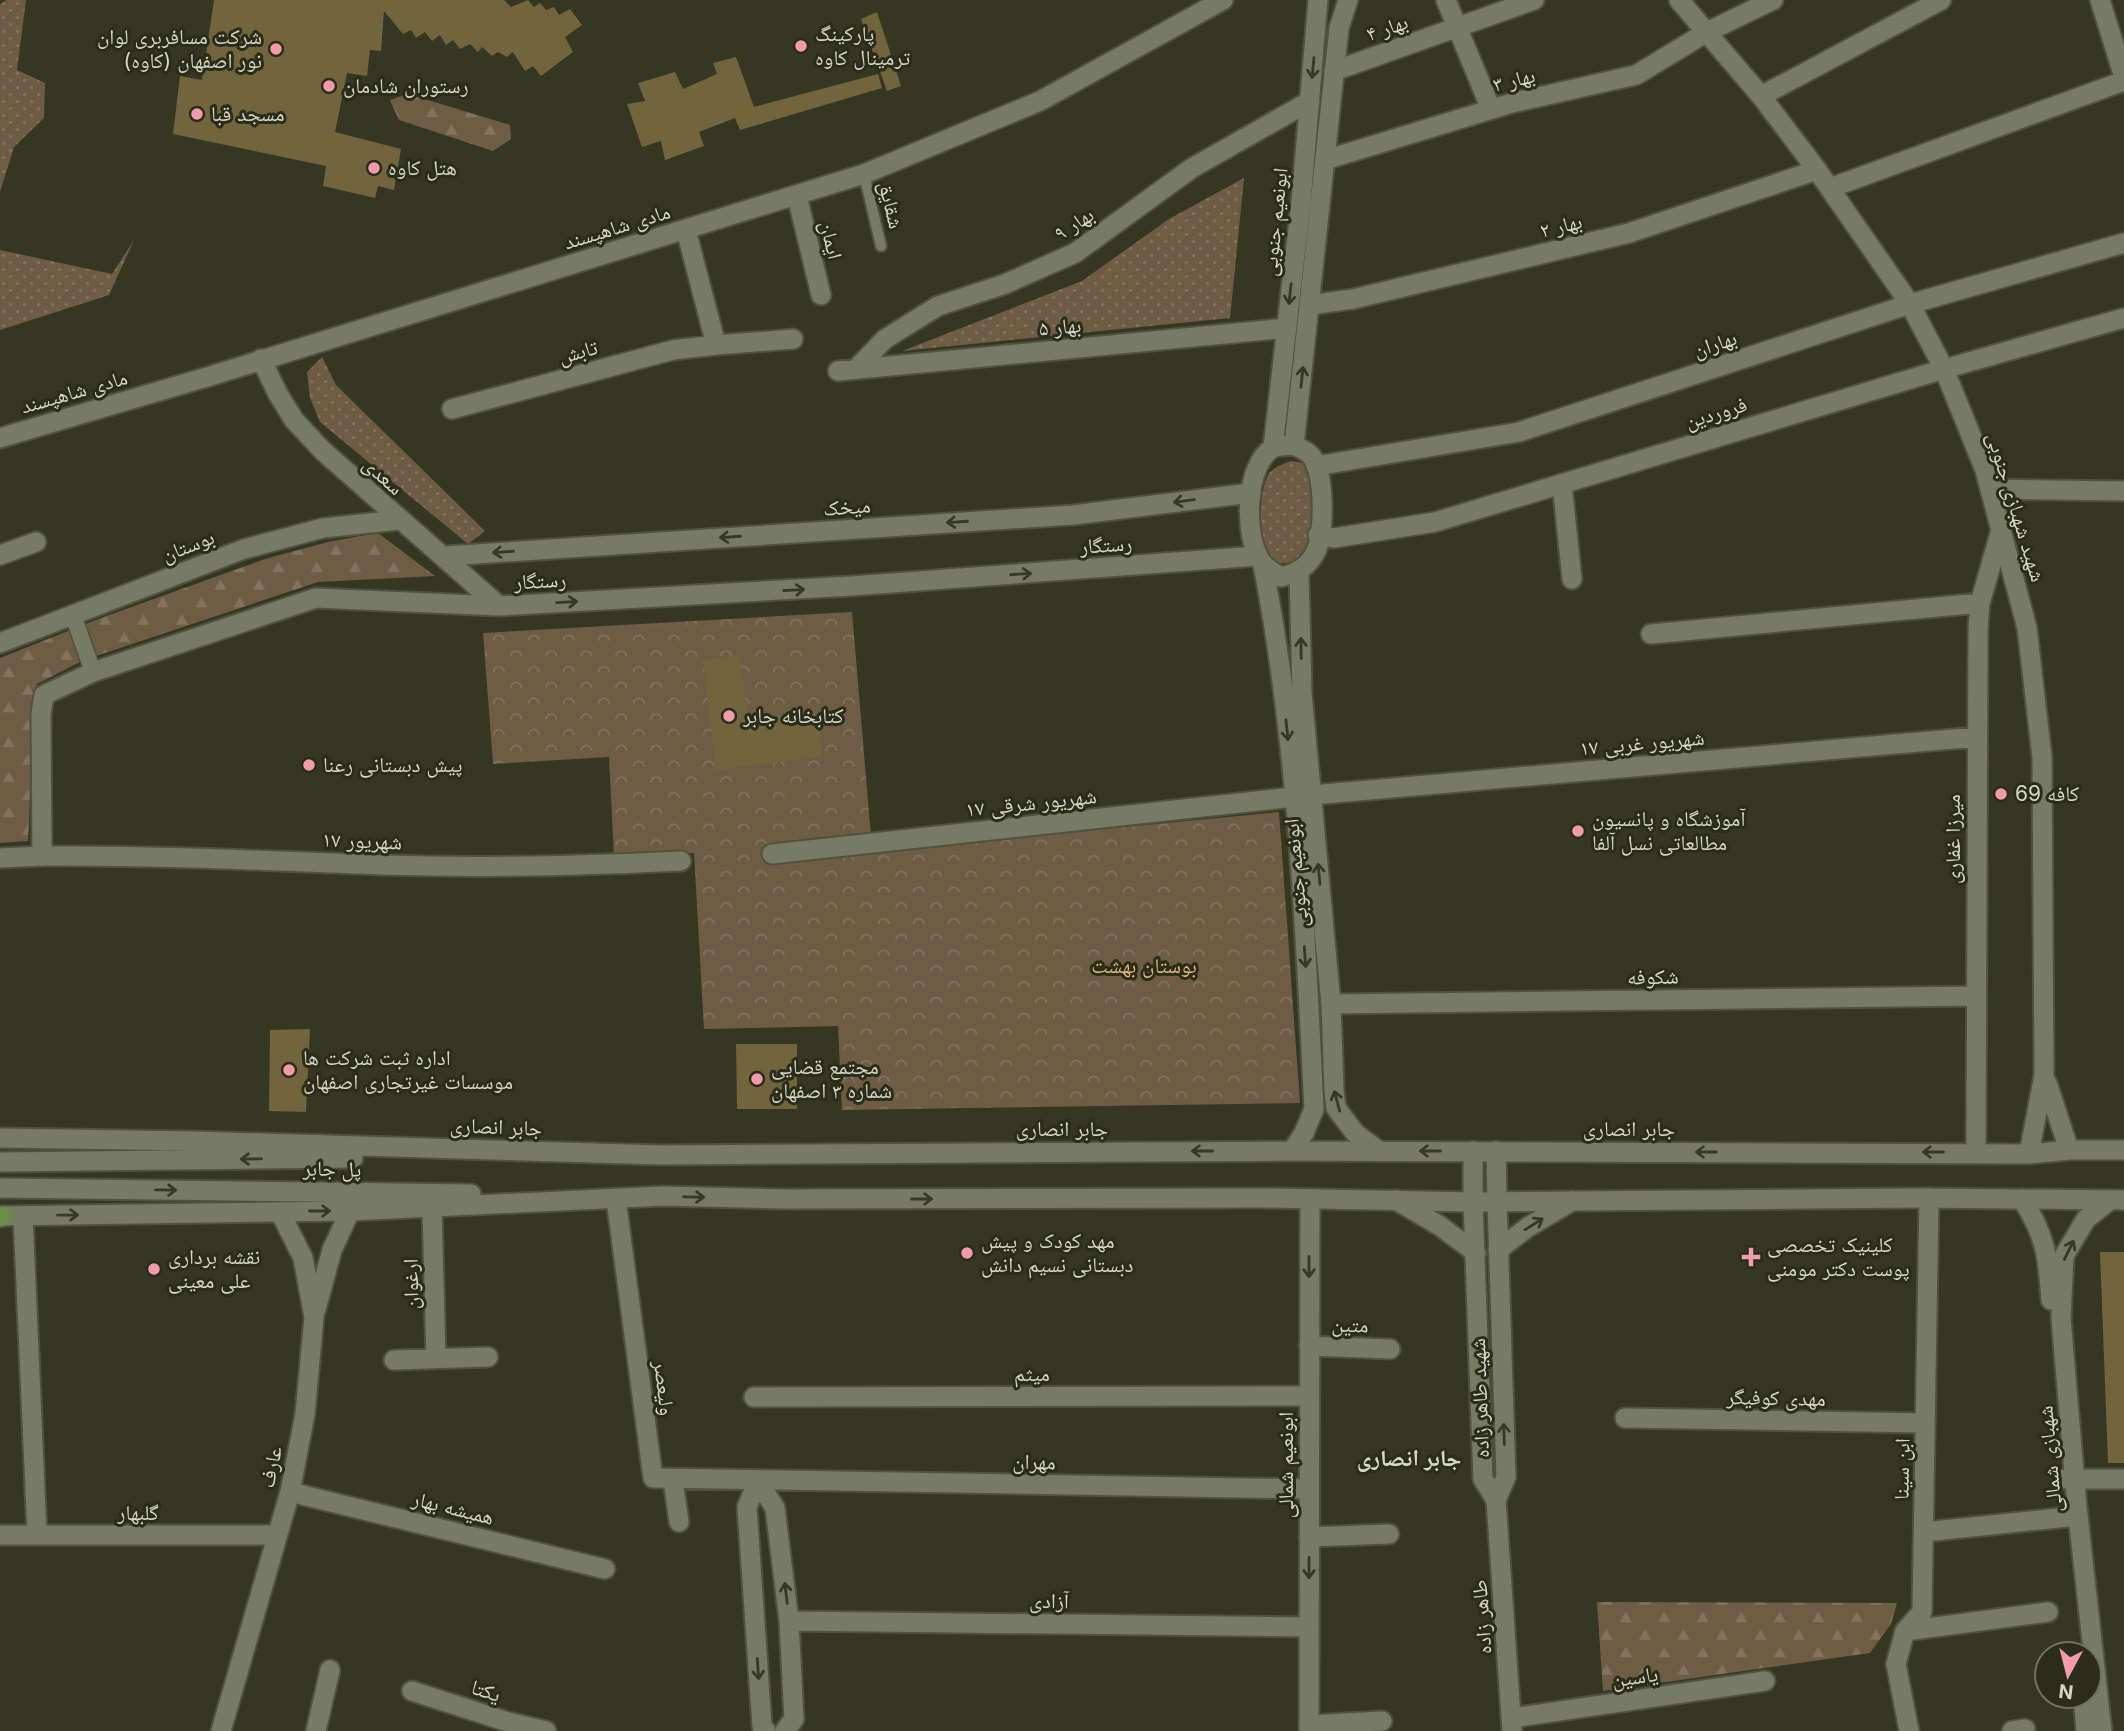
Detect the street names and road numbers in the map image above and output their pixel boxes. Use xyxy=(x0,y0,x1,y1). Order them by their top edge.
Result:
street label: بهار ۴ xyxy=(1363,9,1411,46)
street label: بهار ۳ xyxy=(1490,62,1538,97)
street label: ابونعیم جنوبی xyxy=(1256,166,1295,278)
street label: شقایق xyxy=(873,179,909,231)
street label: مادی شاهپسند xyxy=(561,199,673,255)
street label: بهار ۹ xyxy=(1049,202,1098,246)
street label: بهار ۲ xyxy=(1537,208,1585,243)
street label: ایمان xyxy=(815,218,848,261)
street label: بهار ۵ xyxy=(1038,312,1082,341)
street label: بهاران xyxy=(1690,325,1740,362)
street label: تابش xyxy=(555,334,601,370)
street label: مادی شاهپسند xyxy=(18,364,130,419)
street label: فروردین xyxy=(1682,391,1750,435)
street label: شهید شهبازی جنوبی xyxy=(1981,429,2051,585)
street label: سعدی xyxy=(358,451,409,500)
street label: میخک xyxy=(822,492,871,521)
street label: بوستان xyxy=(158,524,218,567)
street label: رستگار xyxy=(1078,530,1133,559)
street label: رستگار xyxy=(512,567,567,594)
street label: ۱۷ شهریور غربی xyxy=(1578,725,1706,761)
street label: ۱۷ شهریور شرقی xyxy=(964,783,1098,823)
street label: میرزا غفاری xyxy=(1940,794,1965,884)
street label: ابونعیم جنوبی xyxy=(1278,817,1315,929)
street label: ۱۷ شهریور xyxy=(321,827,403,854)
street label: شکوفه xyxy=(1627,964,1679,989)
street label: جابر انصاری xyxy=(449,1112,543,1141)
street label: جابر انصاری xyxy=(1016,1116,1108,1141)
street label: جابر انصاری xyxy=(1583,1116,1675,1141)
street label: پل جابر xyxy=(302,1155,361,1183)
street label: ارغوان xyxy=(398,1258,423,1310)
street label: متین xyxy=(1331,1311,1369,1339)
street label: شهید طاهر زاده xyxy=(1465,1338,1494,1458)
street label: ولیعصر xyxy=(649,1358,680,1417)
street label: میثم xyxy=(1014,1361,1050,1388)
street label: مهدی کوفیگر xyxy=(1725,1384,1826,1411)
street label: شهبازی شمالی xyxy=(2032,1405,2068,1513)
street label: ابونعیم شمالی xyxy=(1273,1412,1300,1518)
street label: ابن سینا xyxy=(1888,1438,1916,1500)
street label: عارف xyxy=(254,1443,287,1490)
street label: مهران xyxy=(1012,1449,1056,1474)
street label: همیشه بهار xyxy=(409,1485,497,1530)
street label: گلبهار xyxy=(116,1500,159,1525)
street label: طاهر زاده xyxy=(1466,1579,1497,1655)
street label: آزادی xyxy=(1029,1588,1070,1613)
street label: یاسین xyxy=(1610,1661,1660,1693)
street label: یکتا xyxy=(468,1674,504,1707)

